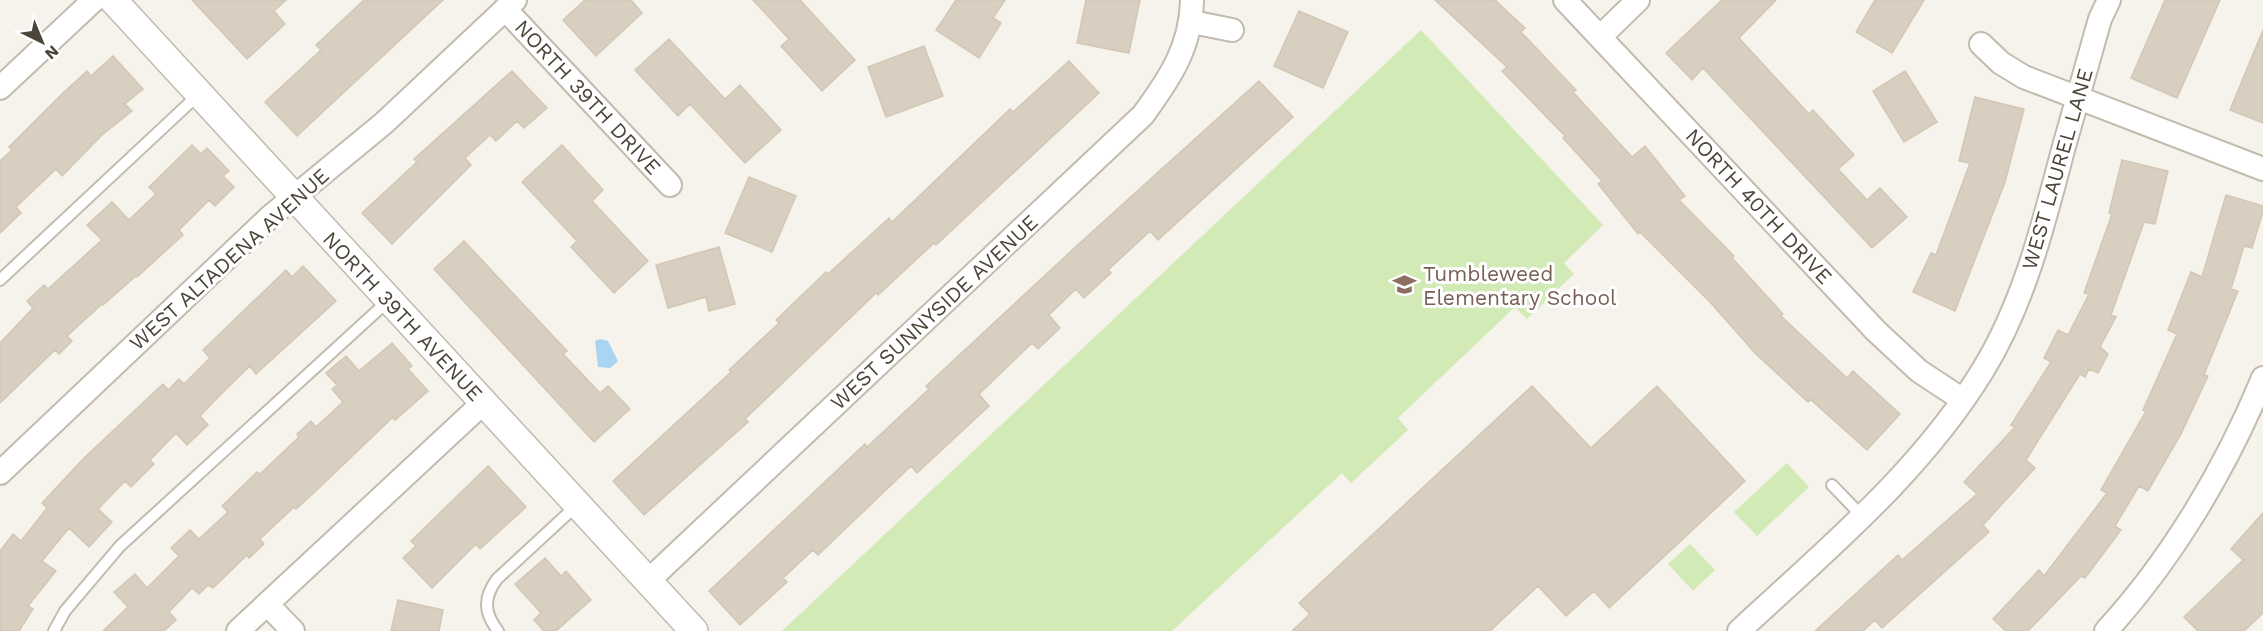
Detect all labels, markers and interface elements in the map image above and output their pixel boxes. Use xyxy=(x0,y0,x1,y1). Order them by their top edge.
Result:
north arrow xyxy=(12,12,72,72)
street label: NORTH 39TH DRIVE xyxy=(510,14,666,180)
text: N xyxy=(41,42,63,64)
street label: WEST LAUREL LANE xyxy=(2016,65,2098,273)
street label: NORTH 40TH DRIVE xyxy=(1680,123,1838,289)
street label: WEST ALTADENA AVENUE xyxy=(124,163,334,355)
street label: WEST SUNNYSIDE AVENUE xyxy=(825,209,1043,415)
street label: NORTH 39TH AVENUE xyxy=(318,226,488,406)
place label: Tumbleweed Elementary School xyxy=(1423,261,1617,310)
school or university icon: Tumbleweed Elementary School xyxy=(1392,272,1418,298)

